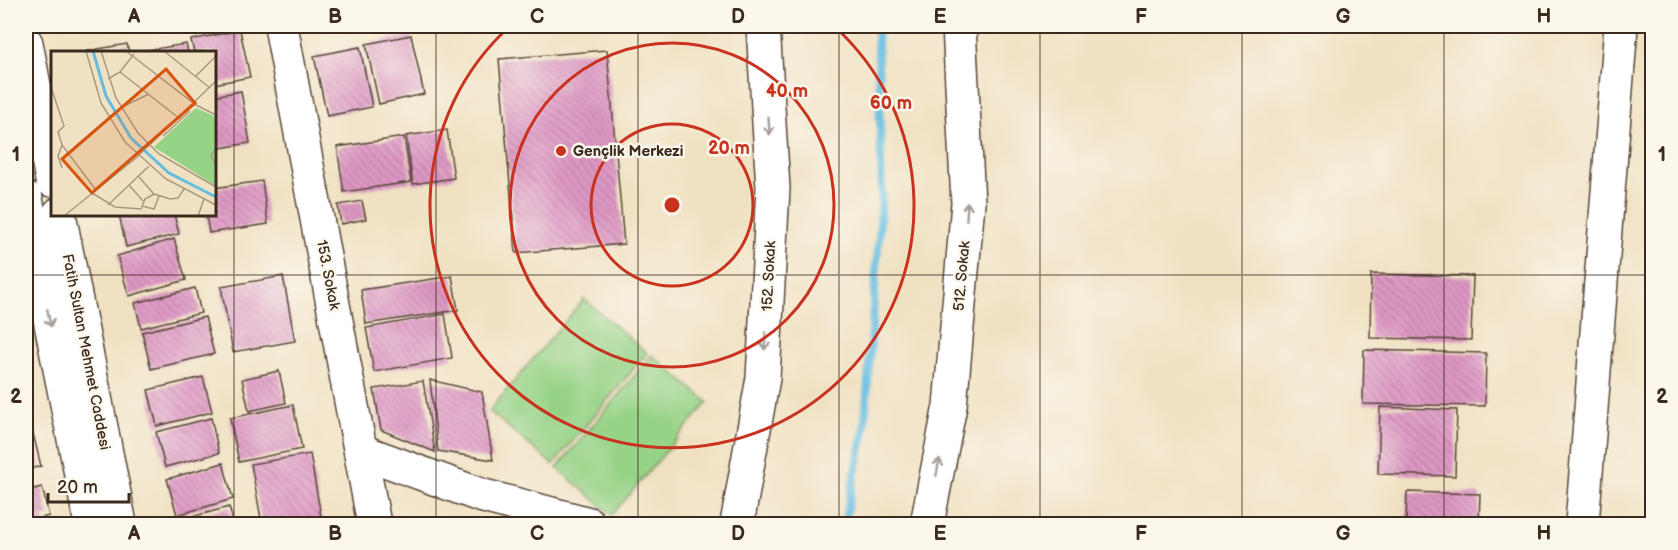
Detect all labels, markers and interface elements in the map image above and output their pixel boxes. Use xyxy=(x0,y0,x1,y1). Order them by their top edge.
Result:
text: A xyxy=(127,5,141,29)
text: B xyxy=(328,5,342,29)
text: C xyxy=(530,5,544,29)
text: D xyxy=(731,5,745,29)
text: E xyxy=(934,5,947,29)
text: F xyxy=(1135,5,1147,29)
text: G xyxy=(1336,5,1351,29)
text: H xyxy=(1537,5,1551,29)
inset map xyxy=(51,51,216,216)
text: 40 m xyxy=(766,81,808,102)
text: 60 m xyxy=(870,93,912,114)
one-way arrow xyxy=(764,115,775,135)
text: 20 m xyxy=(708,138,750,159)
place label: Gençlik Merkezi xyxy=(573,142,683,161)
text: 1 xyxy=(12,143,20,167)
text: 1 xyxy=(1658,143,1666,167)
marker: Gençlik Merkezi xyxy=(554,144,568,158)
centre of rings xyxy=(662,195,682,215)
one-way arrow xyxy=(962,202,973,221)
street label: 153. Sokak xyxy=(312,238,344,312)
street label: 512. Sokak xyxy=(949,239,975,312)
street label: 152. Sokak xyxy=(758,240,780,312)
street label: Fatih Sultan Mehmet Caddesi xyxy=(58,252,114,452)
one-way arrow xyxy=(44,308,55,328)
one-way arrow xyxy=(760,331,771,351)
text: 2 xyxy=(10,385,22,409)
text: 2 xyxy=(1656,385,1668,409)
one-way arrow xyxy=(933,458,944,477)
scale bar xyxy=(48,466,129,504)
text: 20 m xyxy=(57,477,98,498)
text: A xyxy=(127,522,141,546)
text: B xyxy=(328,522,342,546)
text: C xyxy=(530,522,544,546)
text: D xyxy=(731,522,745,546)
text: E xyxy=(934,522,947,546)
text: F xyxy=(1135,522,1147,546)
text: G xyxy=(1336,522,1351,546)
text: H xyxy=(1537,522,1551,546)

